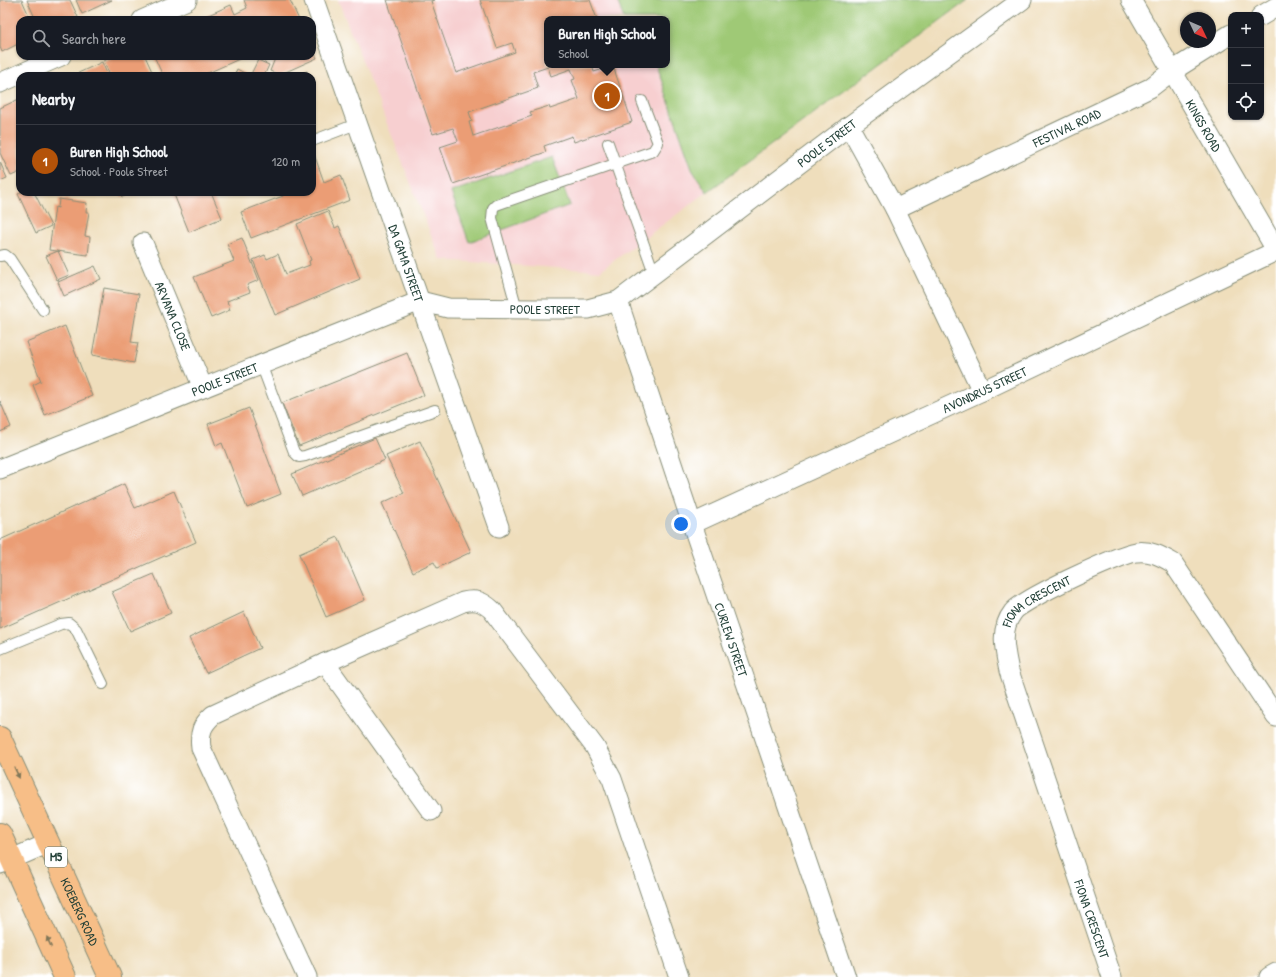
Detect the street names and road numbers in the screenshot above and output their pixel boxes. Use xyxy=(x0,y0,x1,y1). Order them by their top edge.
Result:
street label: KINGS ROAD xyxy=(1181,96,1226,156)
street label: FESTIVAL ROAD xyxy=(1029,103,1104,152)
street label: POOLE STREET xyxy=(793,114,861,171)
street label: DA GAMA STREET xyxy=(385,222,429,305)
street label: ARVANA CLOSE xyxy=(151,279,196,353)
street label: POOLE STREET xyxy=(510,300,581,318)
street label: POOLE STREET xyxy=(189,357,261,400)
street label: AVONDRUS STREET xyxy=(939,362,1031,417)
street label: FIONA CRESCENT xyxy=(997,570,1074,630)
street label: CURLEW STREET xyxy=(710,600,753,680)
road number: M5 xyxy=(45,847,67,867)
street label: KOEBERG ROAD xyxy=(56,875,104,949)
street label: FIONA CRESCENT xyxy=(1070,876,1114,962)

